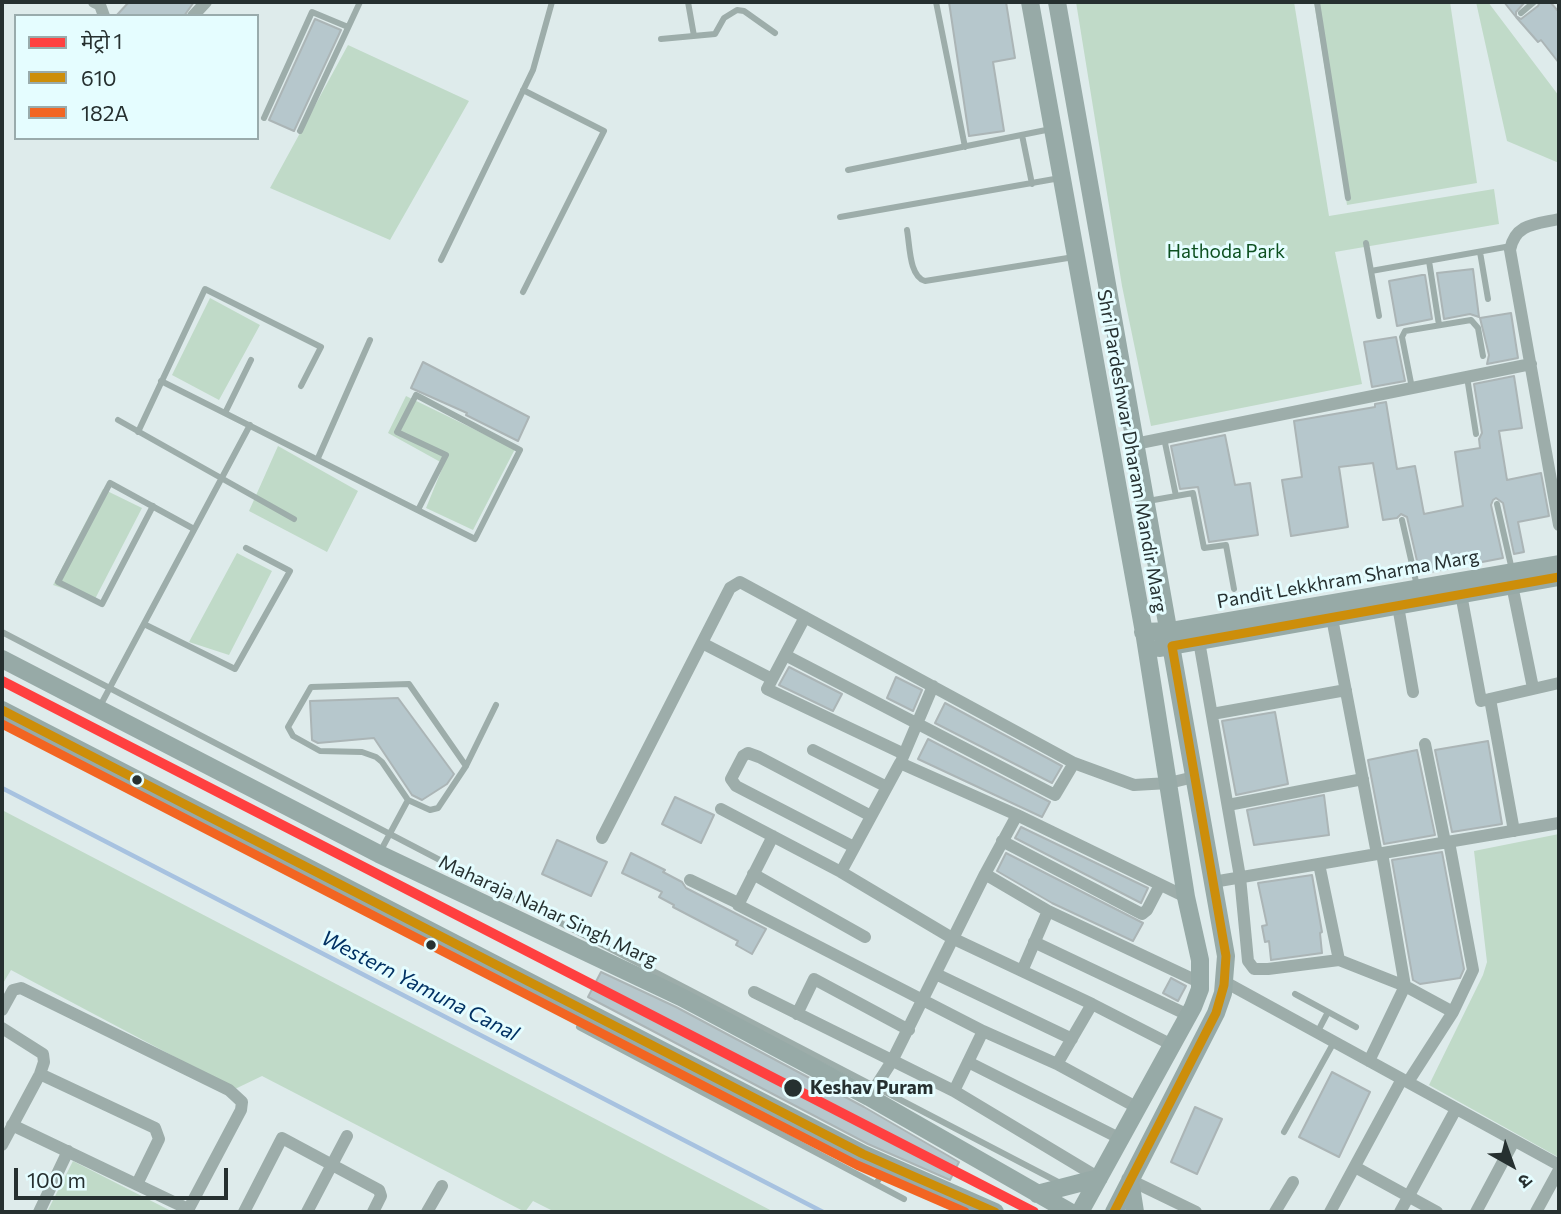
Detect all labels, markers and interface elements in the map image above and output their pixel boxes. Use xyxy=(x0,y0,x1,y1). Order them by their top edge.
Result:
legend xyxy=(14,14,259,140)
text: मेट्रो 1 xyxy=(81,28,123,53)
text: 610 xyxy=(81,65,116,90)
text: 182A xyxy=(81,100,129,125)
park label: Hathoda Park xyxy=(1167,241,1285,263)
street label: Shri Pardeshwar Dharam Mandir Marg xyxy=(1092,288,1172,614)
street label: Pandit Lekkhram Sharma Marg xyxy=(1215,545,1481,613)
unlabelled marker xyxy=(130,773,144,787)
street label: Maharaja Nahar Singh Marg xyxy=(435,850,661,972)
water label: Western Yamuna Canal xyxy=(317,925,523,1047)
unlabelled marker xyxy=(424,938,438,952)
marker: Keshav Puram xyxy=(782,1077,804,1099)
place label: Keshav Puram xyxy=(810,1077,933,1099)
north arrow xyxy=(1477,1130,1547,1200)
scale bar xyxy=(18,1154,231,1198)
text: 100 m xyxy=(27,1167,86,1192)
text: उ xyxy=(1514,1169,1537,1194)

